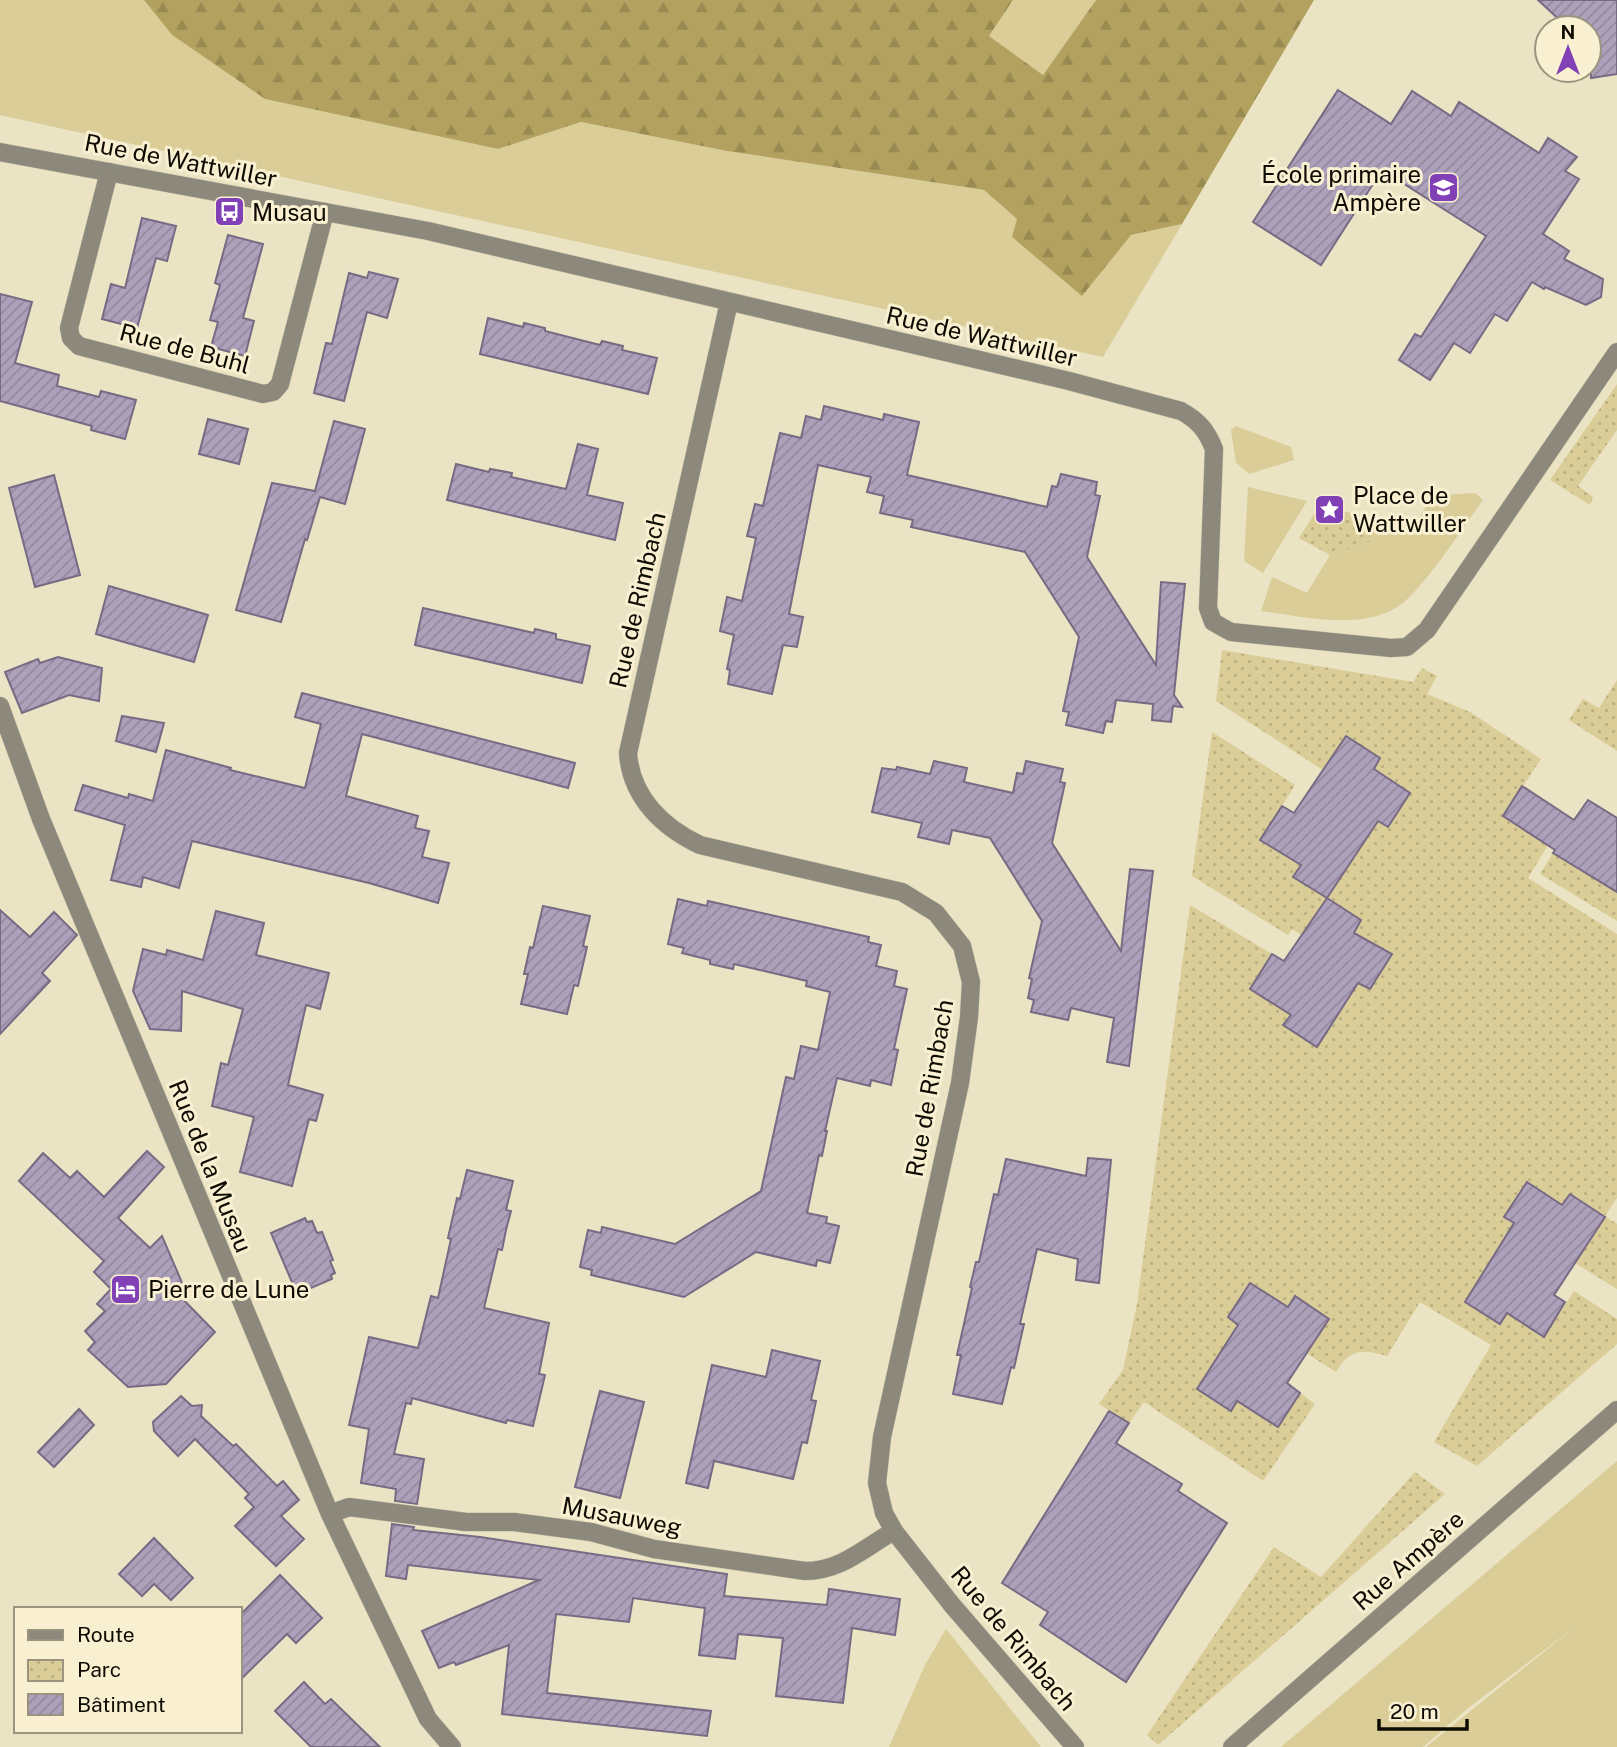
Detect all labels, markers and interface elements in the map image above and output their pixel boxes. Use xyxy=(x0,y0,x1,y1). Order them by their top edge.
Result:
north arrow xyxy=(1533,14,1603,84)
text: N xyxy=(1561,21,1575,43)
street label: Rue de Wattwiller xyxy=(82,128,280,192)
place label: École primaire Ampère xyxy=(1261,160,1421,216)
school or university icon: École primaire Ampère xyxy=(1427,171,1461,205)
bus stop icon: Musau xyxy=(212,195,246,229)
place label: Musau xyxy=(252,198,327,226)
street label: Rue de Wattwiller xyxy=(884,300,1080,372)
street label: Rue de Buhl xyxy=(117,317,253,379)
place label: Place de Wattwiller xyxy=(1353,481,1466,537)
place icon: Place de Wattwiller xyxy=(1313,492,1347,526)
street label: Rue de Rimbach xyxy=(603,509,671,691)
street label: Rue de Rimbach xyxy=(900,997,958,1179)
street label: Rue de la Musau xyxy=(164,1076,258,1256)
hotel icon: Pierre de Lune xyxy=(108,1272,142,1306)
place label: Pierre de Lune xyxy=(148,1275,309,1303)
street label: Musauweg xyxy=(560,1491,684,1541)
street label: Rue Ampère xyxy=(1347,1504,1469,1616)
street label: Rue de Rimbach xyxy=(946,1560,1082,1716)
legend xyxy=(14,1607,242,1733)
text: Route xyxy=(77,1622,135,1647)
text: Parc xyxy=(77,1657,121,1682)
scale bar xyxy=(1379,1688,1466,1732)
text: Bâtiment xyxy=(77,1692,166,1717)
text: 20 m xyxy=(1390,1699,1439,1724)

